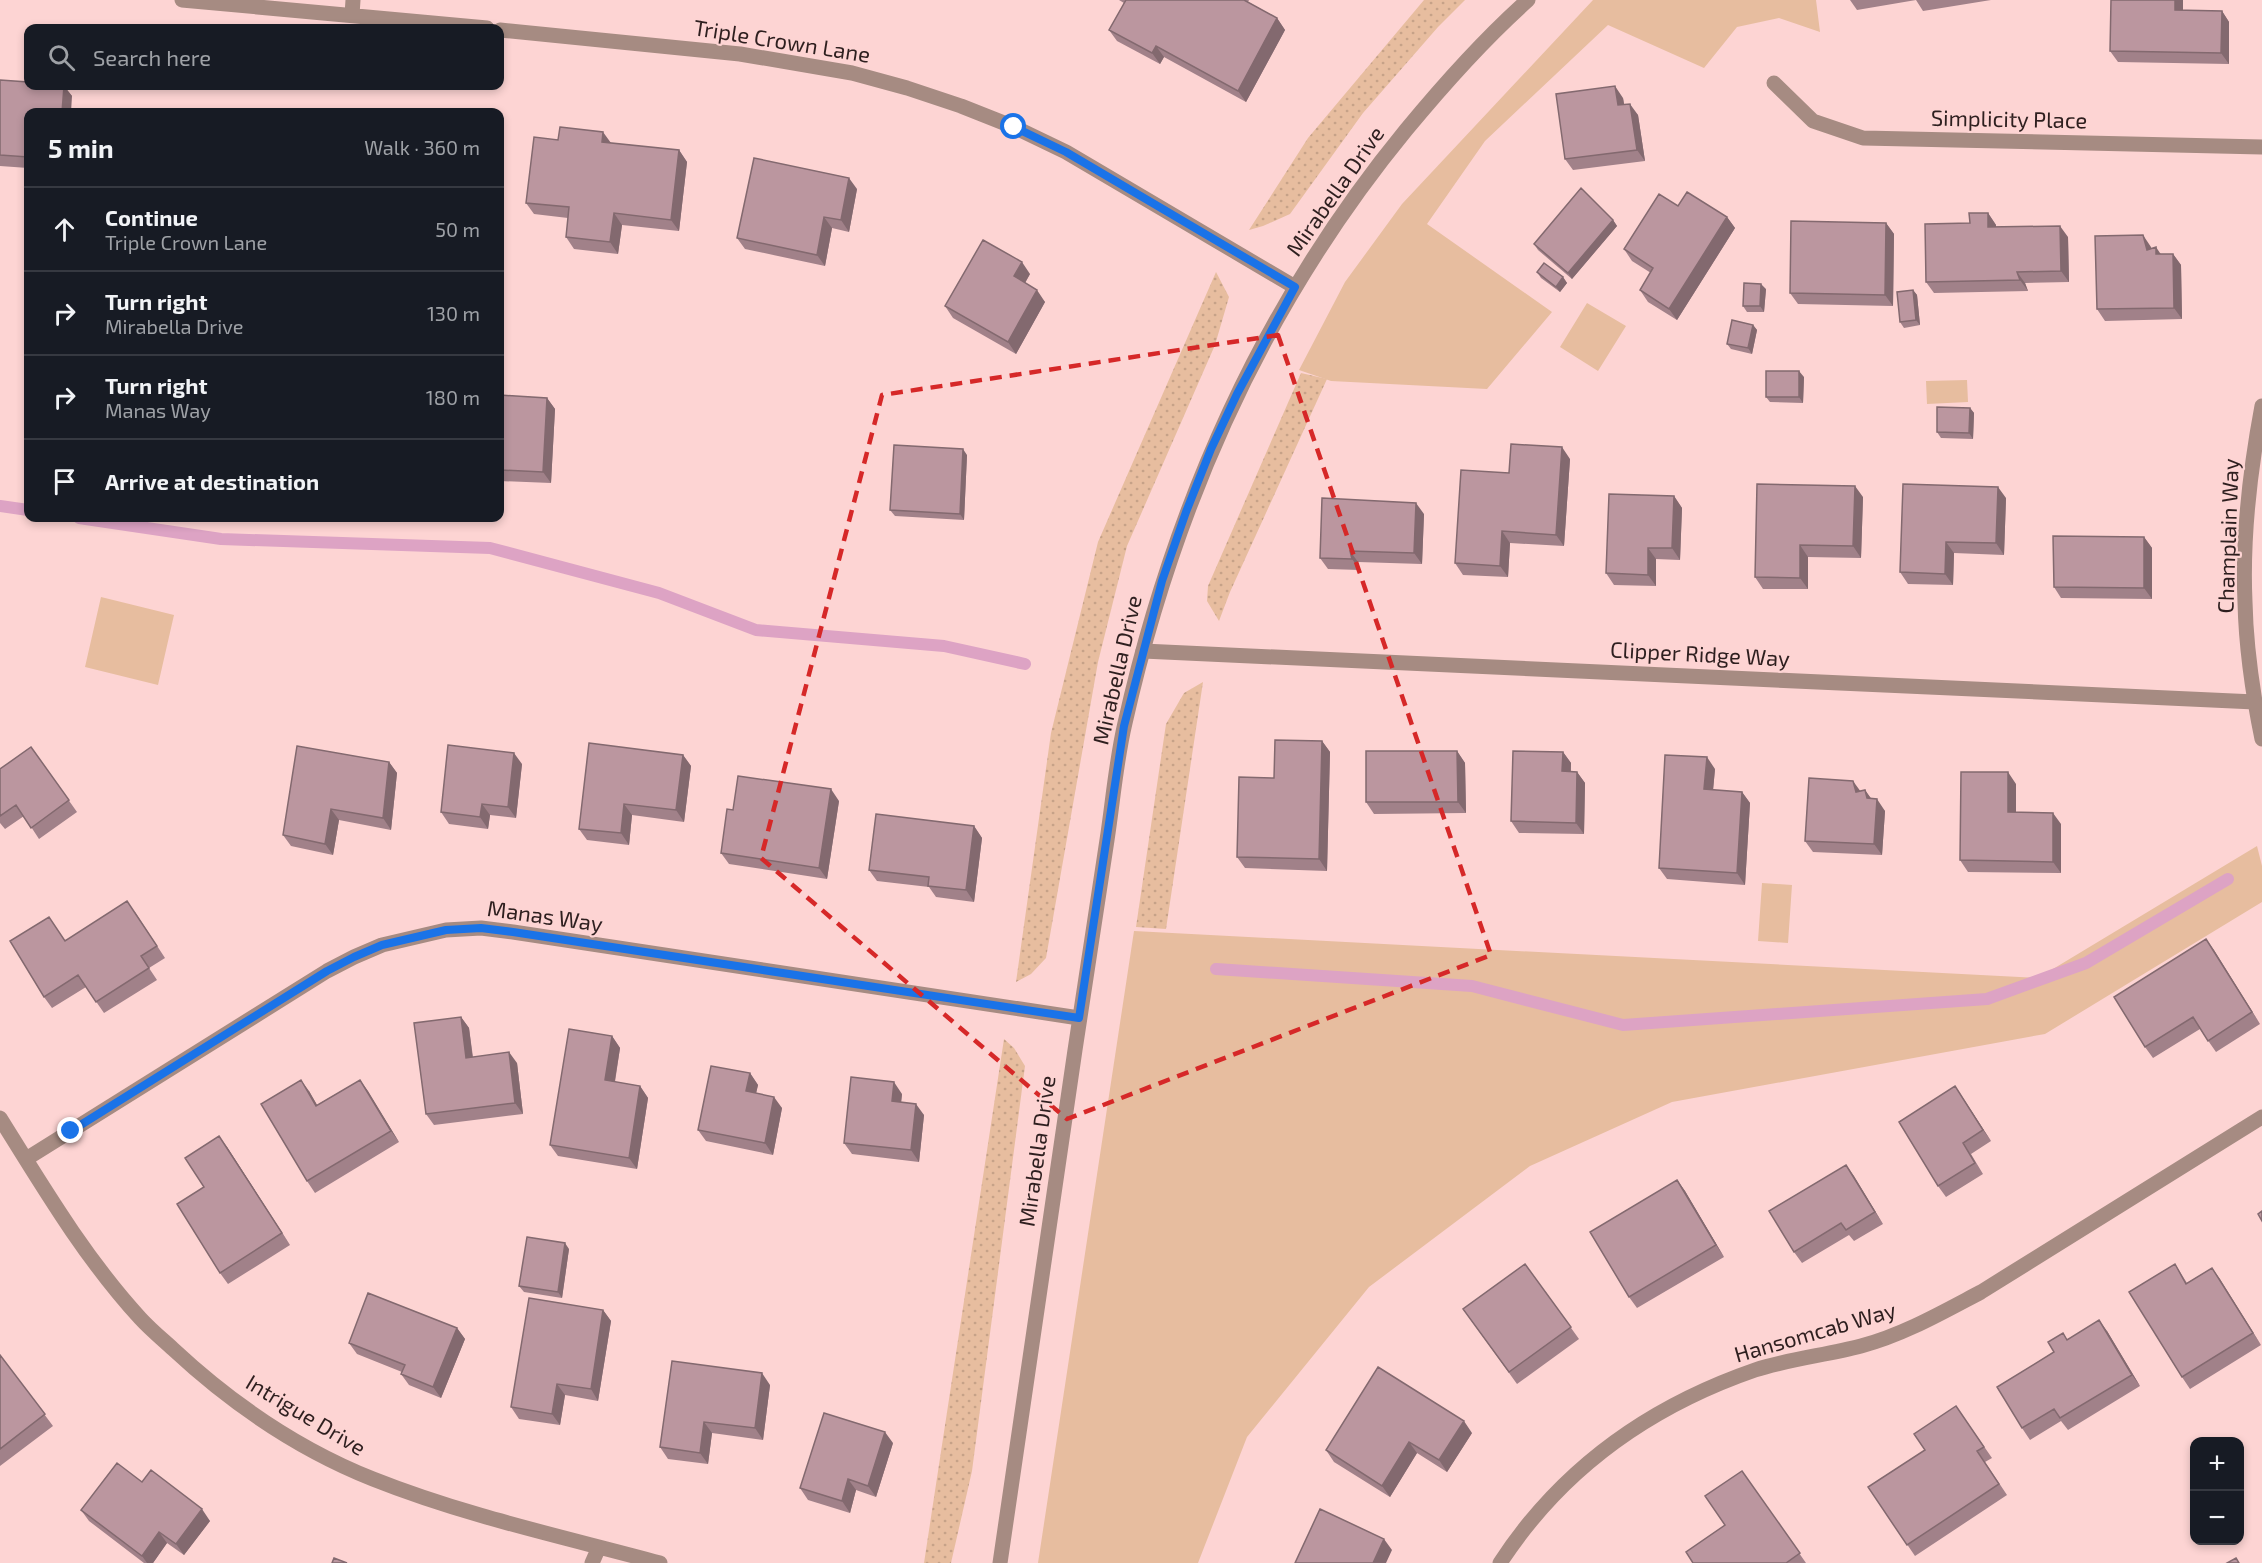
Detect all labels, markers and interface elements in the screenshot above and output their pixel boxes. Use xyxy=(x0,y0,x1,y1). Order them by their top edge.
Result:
street label: Triple Crown Lane xyxy=(692,13,872,67)
search box xyxy=(24,24,504,90)
icon: search xyxy=(45,41,78,74)
text: Search here xyxy=(93,44,211,70)
street label: Simplicity Place xyxy=(1931,104,2087,132)
route start xyxy=(1000,113,1026,139)
street label: Mirabella Drive xyxy=(1280,121,1389,260)
text: 5 min xyxy=(48,132,114,163)
text: Walk · 360 m xyxy=(364,135,480,159)
text: Continue xyxy=(105,204,198,230)
icon: ahead xyxy=(48,213,81,246)
text: 50 m xyxy=(435,217,480,241)
text: Triple Crown Lane xyxy=(105,230,267,254)
text: Turn right xyxy=(105,288,207,314)
icon: right xyxy=(48,297,81,330)
text: 130 m xyxy=(427,301,480,325)
text: Mirabella Drive xyxy=(105,314,243,338)
text: Turn right xyxy=(105,372,207,398)
icon: right xyxy=(48,381,81,414)
text: 180 m xyxy=(426,385,480,409)
text: Manas Way xyxy=(105,398,211,422)
street label: Champlain Way xyxy=(2211,458,2243,614)
icon: arrive xyxy=(48,465,81,498)
text: Arrive at destination xyxy=(105,468,319,494)
street label: Mirabella Drive xyxy=(1086,593,1146,747)
street label: Clipper Ridge Way xyxy=(1610,635,1791,671)
street label: Manas Way xyxy=(486,894,605,936)
street label: Mirabella Drive xyxy=(1013,1074,1059,1228)
route end xyxy=(57,1117,83,1143)
street label: Hansomcab Way xyxy=(1731,1295,1899,1367)
street label: Intrigue Drive xyxy=(242,1368,371,1460)
map controls xyxy=(2190,1437,2244,1545)
button: + xyxy=(2190,1437,2244,1491)
button: − xyxy=(2190,1491,2244,1545)

